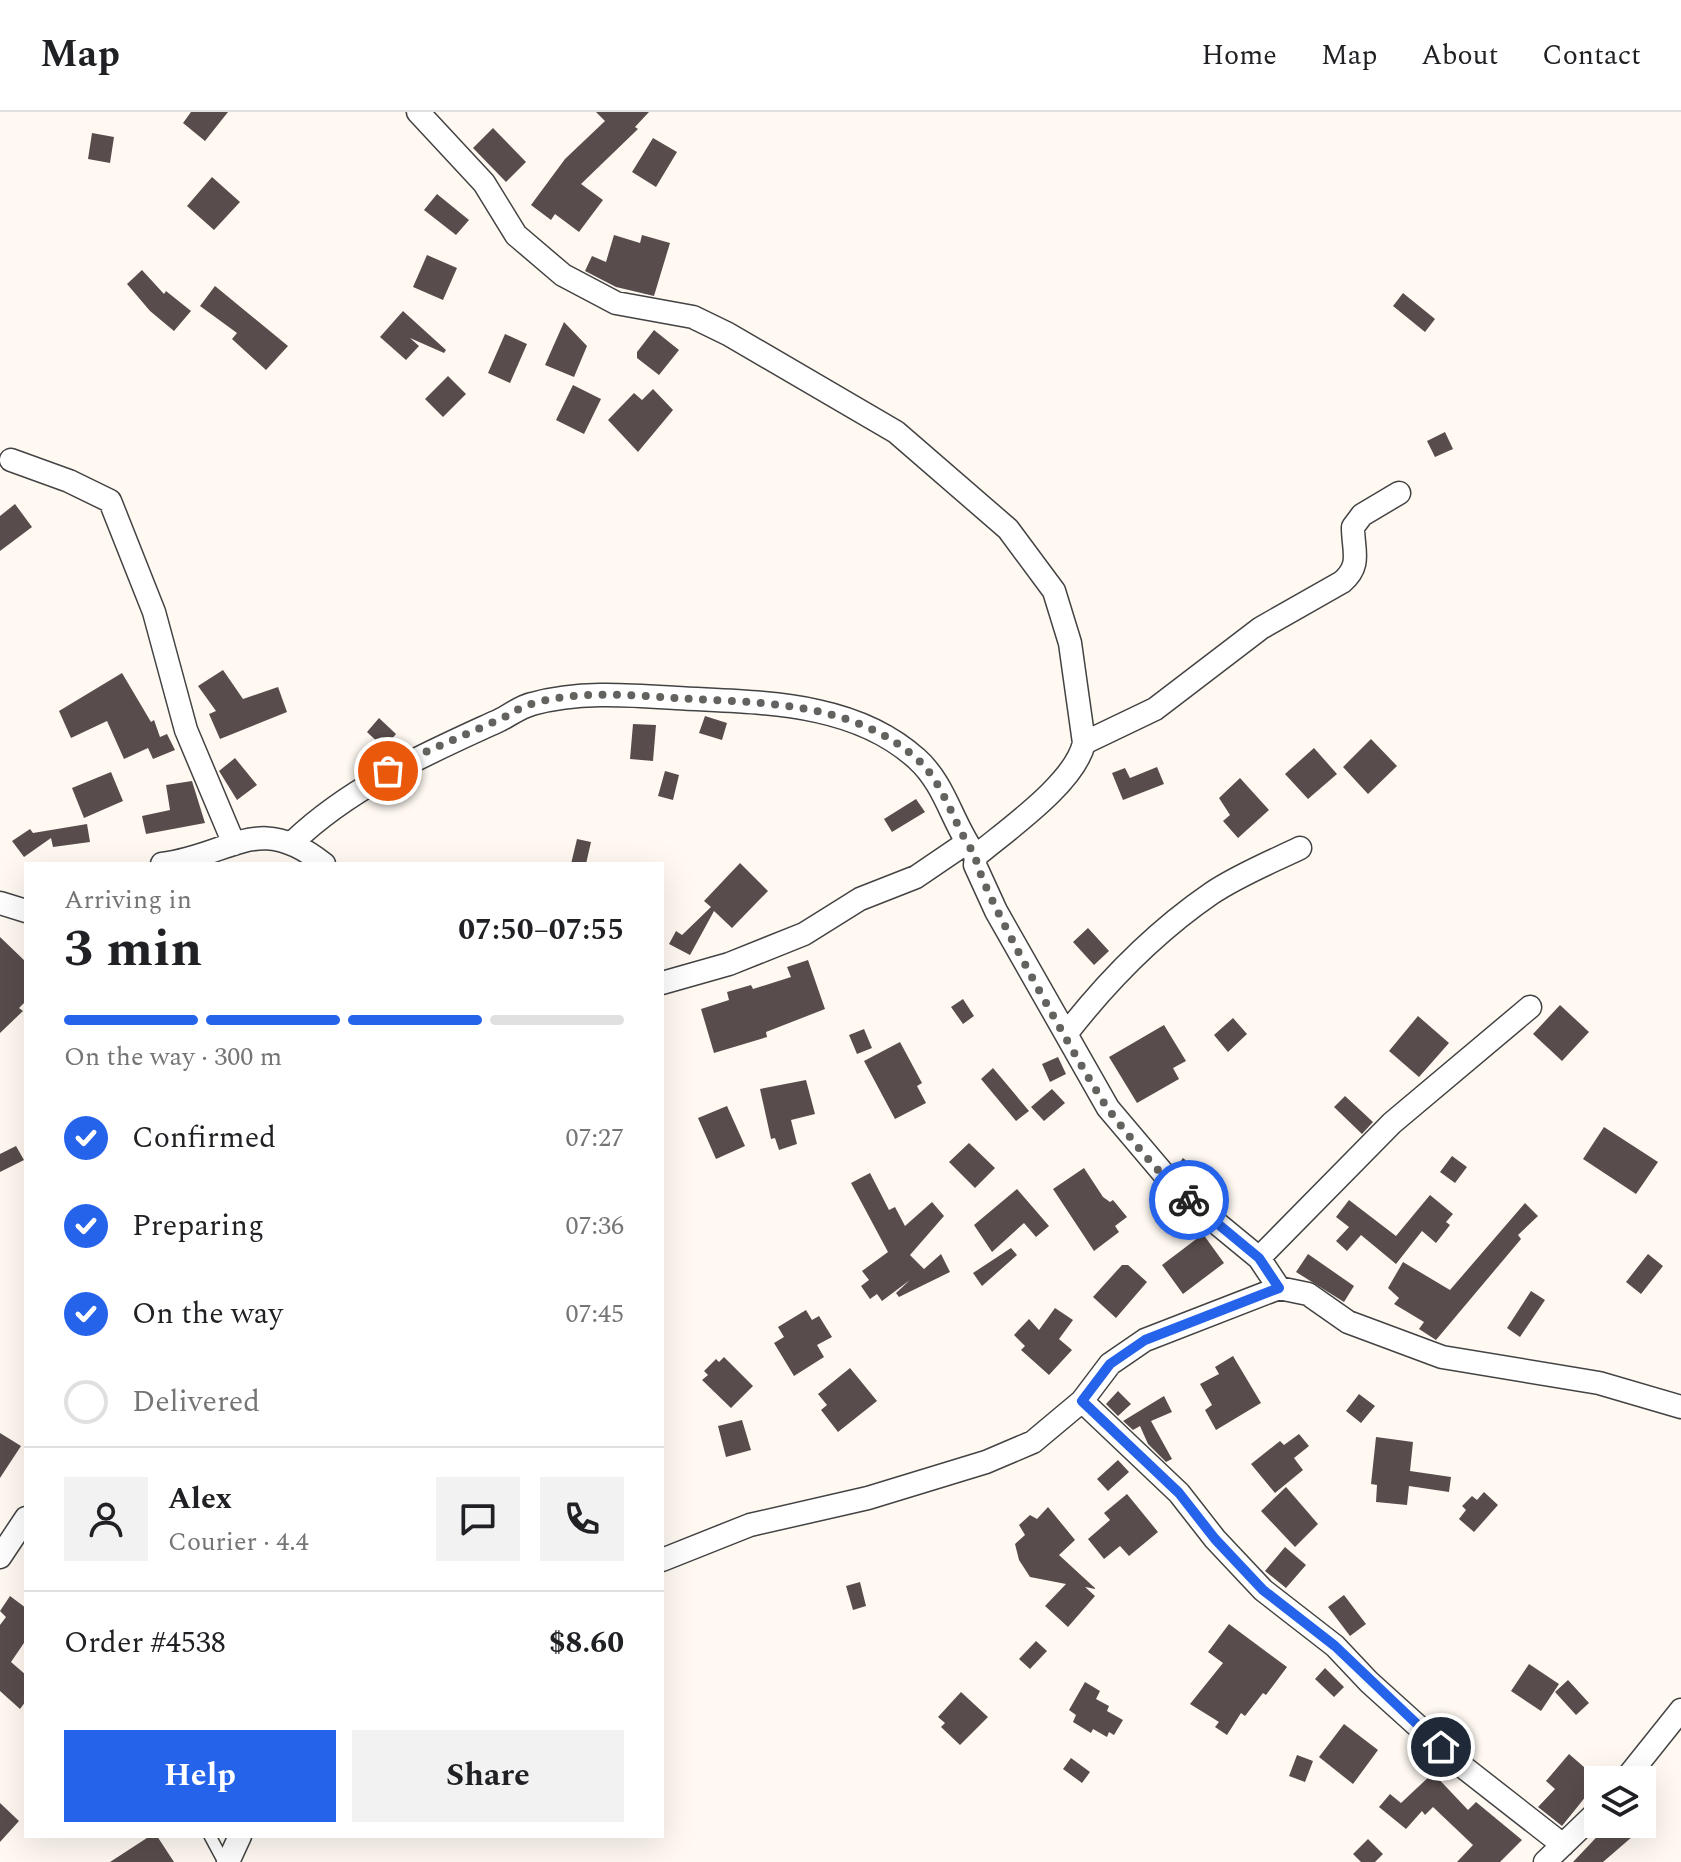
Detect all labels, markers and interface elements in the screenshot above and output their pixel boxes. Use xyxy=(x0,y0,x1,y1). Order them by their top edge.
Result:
text: Map xyxy=(40,26,120,84)
text: Home xyxy=(1201,34,1277,77)
text: Map xyxy=(1321,34,1377,77)
text: About xyxy=(1421,34,1498,77)
text: Contact xyxy=(1542,34,1641,77)
pin xyxy=(354,737,422,805)
icon: bag xyxy=(366,749,410,793)
text: Arriving in xyxy=(64,880,192,920)
text: 07:50–07:55 xyxy=(458,907,624,953)
text: 3 min xyxy=(64,910,202,989)
text: On the way · 300 m xyxy=(64,1037,282,1077)
text: Confirmed xyxy=(132,1115,276,1161)
icon: check xyxy=(64,1116,108,1160)
text: 07:27 xyxy=(565,1118,624,1158)
courier xyxy=(1149,1160,1229,1240)
icon: bike xyxy=(1167,1178,1211,1222)
text: Preparing xyxy=(132,1203,264,1249)
icon: check xyxy=(64,1204,108,1248)
text: 07:36 xyxy=(565,1206,624,1246)
text: On the way xyxy=(132,1291,283,1337)
icon: check xyxy=(64,1292,108,1336)
text: 07:45 xyxy=(565,1294,624,1334)
text: Delivered xyxy=(132,1379,260,1425)
text: Alex xyxy=(168,1476,232,1522)
button: person xyxy=(64,1477,148,1561)
button: chat xyxy=(436,1477,520,1561)
button: phone xyxy=(540,1477,624,1561)
text: Courier · 4.4 xyxy=(168,1522,309,1562)
text: Order #4538 xyxy=(64,1620,226,1666)
text: $8.60 xyxy=(549,1620,624,1666)
pin xyxy=(1407,1713,1475,1781)
icon: home xyxy=(1419,1725,1463,1769)
button: Help xyxy=(64,1730,336,1822)
button: Share xyxy=(352,1730,624,1822)
map controls xyxy=(1584,1766,1656,1838)
button: layers xyxy=(1584,1766,1656,1838)

